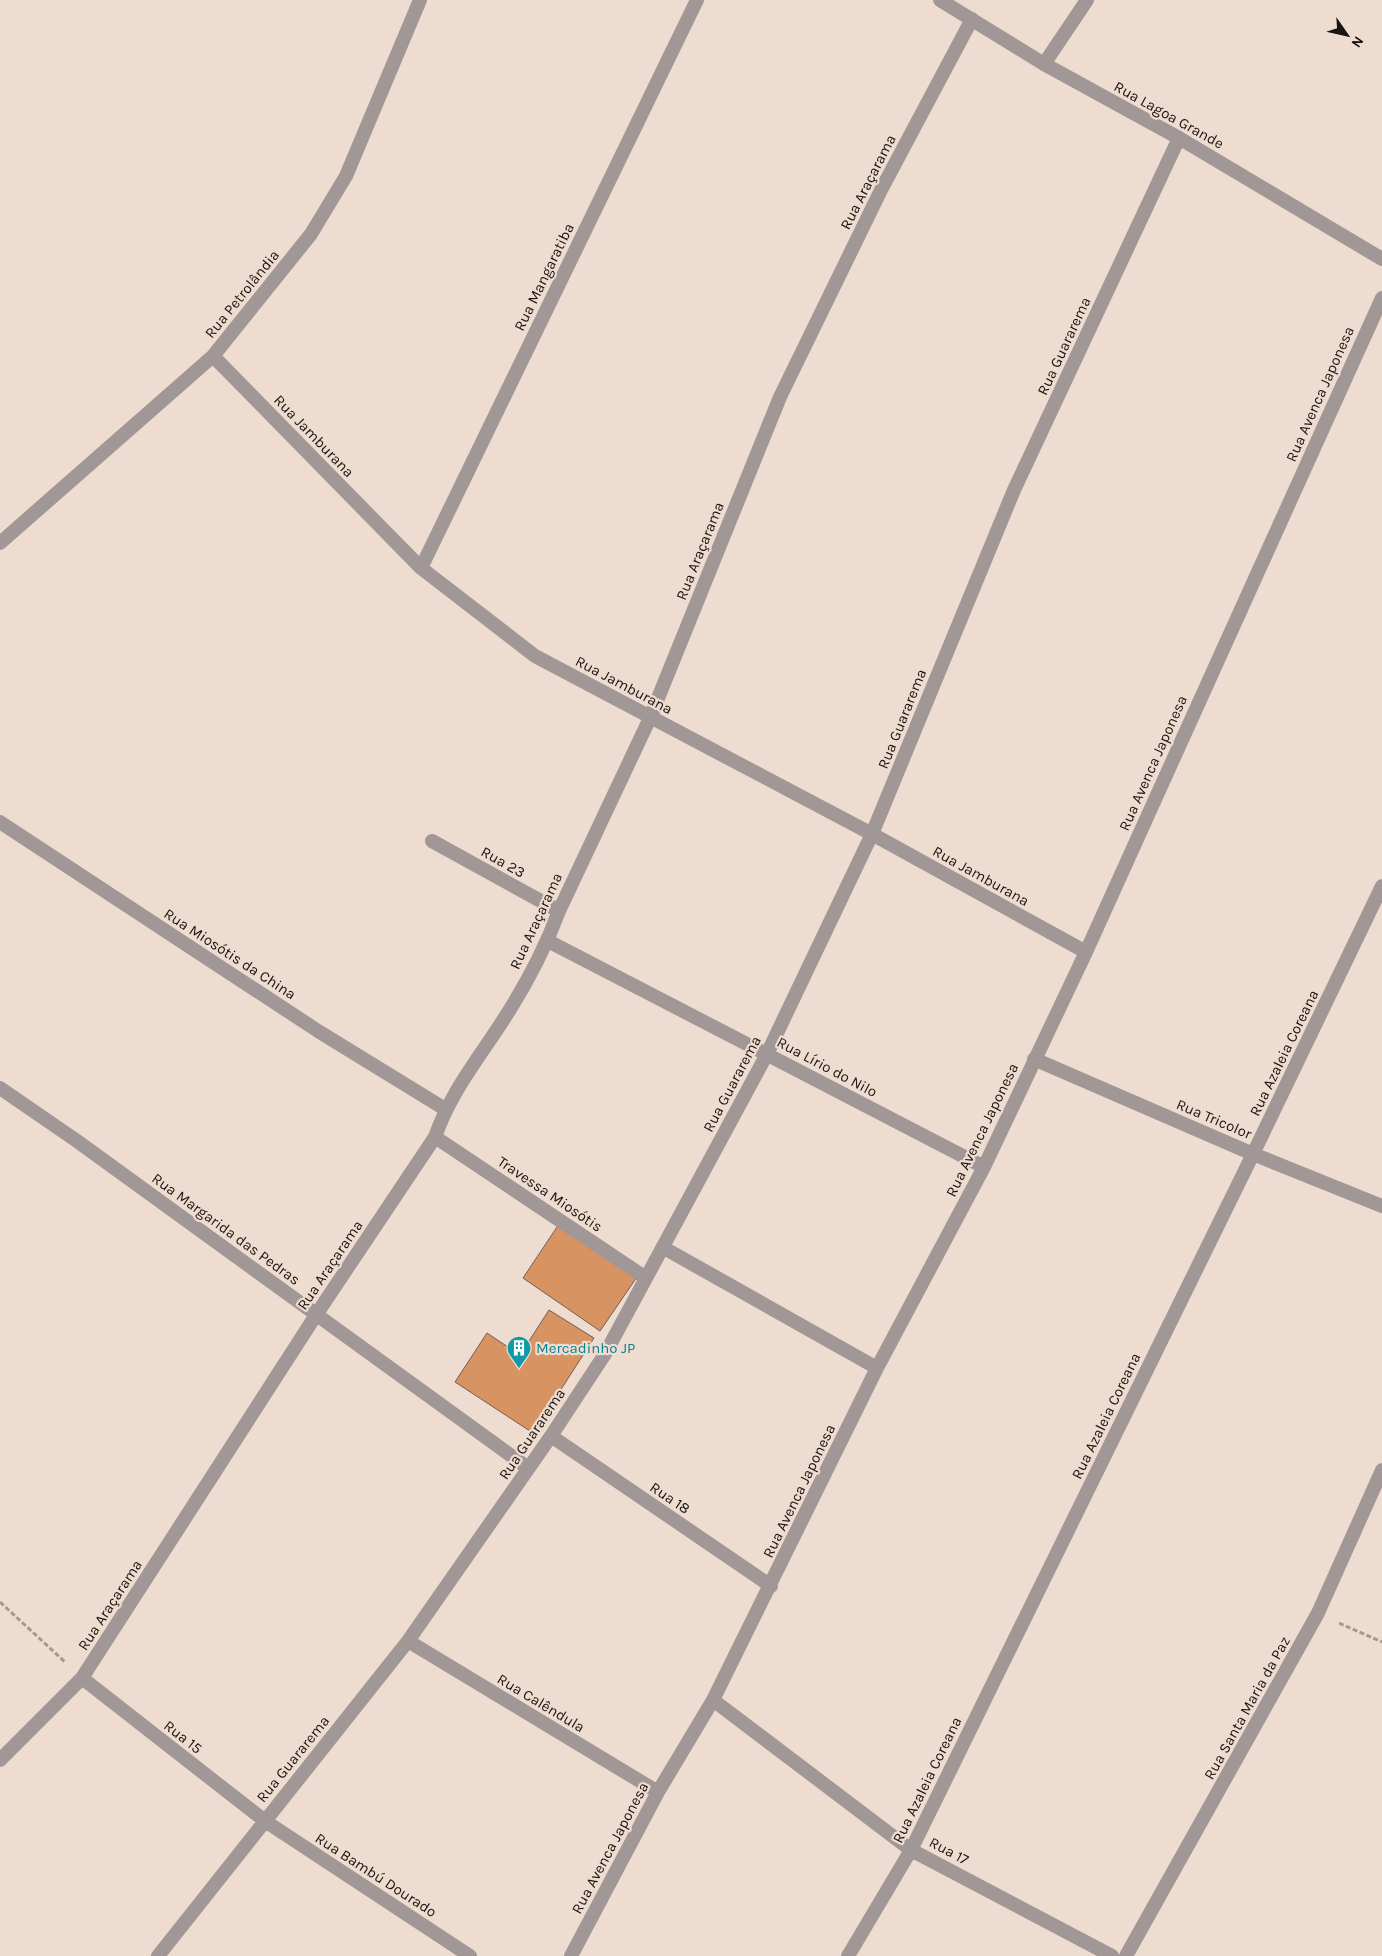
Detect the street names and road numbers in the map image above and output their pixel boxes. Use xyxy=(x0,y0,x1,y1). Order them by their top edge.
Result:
street label: Rua Lagoa Grande xyxy=(1111,77,1227,153)
street label: Rua Araçarama xyxy=(836,131,900,233)
street label: Rua Mangaratiba xyxy=(510,220,578,334)
street label: Rua Petrolândia xyxy=(201,246,283,342)
street label: Rua Guararema xyxy=(1033,294,1095,398)
street label: Rua Avenca Japonesa xyxy=(1282,323,1358,465)
street label: Rua Jamburana xyxy=(270,391,358,481)
street label: Rua Araçarama xyxy=(672,499,728,603)
street label: Rua Jamburana xyxy=(572,652,676,718)
street label: Rua Guararema xyxy=(874,666,930,772)
street label: Rua Avenca Japonesa xyxy=(1115,692,1191,834)
street label: Rua Jamburana xyxy=(930,842,1032,910)
street label: Rua 23 xyxy=(478,843,528,881)
street label: Rua Araçarama xyxy=(506,870,566,972)
street label: Rua Miosótis da China xyxy=(161,905,299,1003)
street label: Rua Azaleia Coreana xyxy=(1246,987,1322,1119)
street label: Rua Guararema xyxy=(699,1033,765,1135)
street label: Rua Lírio do Nilo xyxy=(774,1033,880,1101)
street label: Rua Avenca Japonesa xyxy=(942,1060,1022,1200)
street label: Rua Tricolor xyxy=(1174,1095,1255,1143)
street label: Travessa Miosótis xyxy=(494,1152,606,1236)
street label: Rua Margarida das Pedras xyxy=(148,1169,304,1289)
street label: Rua Araçarama xyxy=(293,1217,367,1313)
street label: Rua Azaleia Coreana xyxy=(1068,1350,1144,1482)
street label: Rua Guararema xyxy=(495,1385,569,1483)
street label: Rua Avenca Japonesa xyxy=(759,1421,839,1561)
street label: Rua 18 xyxy=(647,1478,693,1518)
street label: Rua Araçarama xyxy=(74,1556,146,1654)
street label: Rua Santa Maria da Paz xyxy=(1200,1633,1294,1783)
street label: Rua Calêndula xyxy=(494,1670,588,1736)
street label: Rua Guararema xyxy=(253,1712,333,1806)
street label: Rua Azaleia Coreana xyxy=(889,1714,965,1846)
street label: Rua 15 xyxy=(160,1717,206,1757)
street label: Rua Avenca Japonesa xyxy=(568,1779,652,1917)
street label: Rua Bambú Dourado xyxy=(312,1829,440,1921)
street label: Rua 17 xyxy=(926,1833,972,1869)

